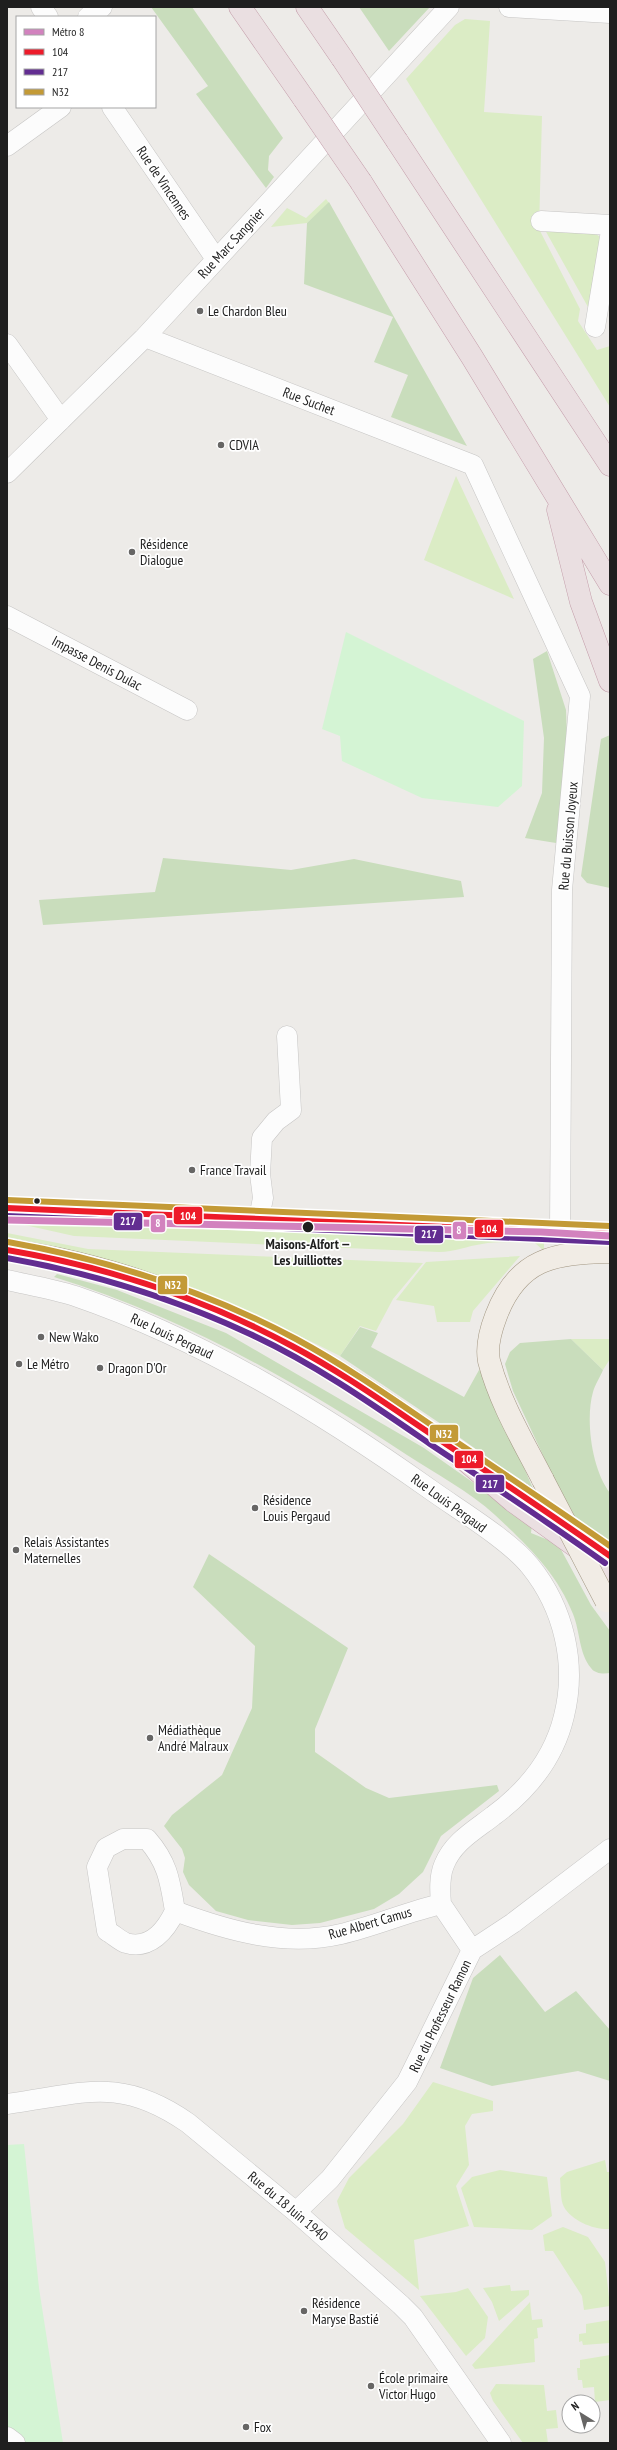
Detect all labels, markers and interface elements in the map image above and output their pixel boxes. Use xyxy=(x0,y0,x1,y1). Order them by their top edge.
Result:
legend xyxy=(16,16,156,108)
text: Métro 8 xyxy=(52,24,84,39)
text: 104 xyxy=(52,44,69,59)
text: 217 xyxy=(52,64,68,79)
text: N32 xyxy=(52,84,69,99)
street label: Rue de Vincennes xyxy=(133,143,195,223)
street label: Rue Marc Sangnier xyxy=(194,204,268,282)
place label: Le Chardon Bleu xyxy=(208,302,287,320)
marker: Le Chardon Bleu xyxy=(195,306,205,316)
street label: Rue Suchet xyxy=(280,383,338,419)
place label: CDVIA xyxy=(229,436,259,454)
marker: CDVIA xyxy=(216,440,226,450)
place label: Résidence Dialogue xyxy=(140,535,188,569)
marker: Résidence Dialogue xyxy=(127,547,137,557)
street label: Impasse Denis Dulac xyxy=(49,632,145,694)
street label: Rue du Buisson Joyeux xyxy=(554,781,582,891)
place label: France Travail xyxy=(200,1161,267,1179)
marker: France Travail xyxy=(187,1165,197,1175)
unlabelled marker xyxy=(32,1196,42,1206)
line badge: 104 xyxy=(173,1206,203,1225)
text: 104 xyxy=(180,1209,197,1223)
line badge: 217 xyxy=(113,1212,143,1231)
text: 217 xyxy=(120,1214,136,1228)
line badge: 8 xyxy=(150,1214,166,1233)
text: 8 xyxy=(155,1216,161,1230)
line badge: 104 xyxy=(474,1219,504,1238)
marker: Maisons-Alfort — Les Juilliottes xyxy=(301,1220,315,1234)
line badge: 8 xyxy=(452,1221,467,1240)
text: 104 xyxy=(481,1222,498,1236)
text: 8 xyxy=(456,1223,462,1237)
line badge: 217 xyxy=(414,1225,444,1244)
text: 217 xyxy=(421,1227,437,1241)
place label: Maisons-Alfort — Les Juilliottes xyxy=(265,1235,351,1269)
line badge: N32 xyxy=(157,1275,188,1295)
text: N32 xyxy=(165,1278,181,1292)
street label: Rue Louis Pergaud xyxy=(128,1309,216,1363)
place label: New Wako xyxy=(49,1328,99,1346)
marker: New Wako xyxy=(36,1332,46,1342)
place label: Le Métro xyxy=(27,1355,69,1373)
marker: Le Métro xyxy=(14,1359,24,1369)
place label: Dragon D'Or xyxy=(108,1359,167,1377)
marker: Dragon D'Or xyxy=(95,1363,105,1373)
line badge: N32 xyxy=(429,1424,459,1443)
text: N32 xyxy=(436,1427,452,1441)
line badge: 104 xyxy=(454,1450,484,1469)
text: 104 xyxy=(461,1452,478,1466)
street label: Rue Louis Pergaud xyxy=(408,1470,490,1536)
line badge: 217 xyxy=(475,1474,505,1493)
text: 217 xyxy=(482,1477,498,1491)
place label: Résidence Louis Pergaud xyxy=(263,1491,330,1525)
marker: Résidence Louis Pergaud xyxy=(250,1503,260,1513)
place label: Relais Assistantes Maternelles xyxy=(24,1533,109,1567)
marker: Relais Assistantes Maternelles xyxy=(11,1545,21,1555)
place label: Médiathèque André Malraux xyxy=(158,1721,229,1755)
marker: Médiathèque André Malraux xyxy=(145,1733,155,1743)
street label: Rue Albert Camus xyxy=(326,1902,414,1943)
street label: Rue du Professeur Ramon xyxy=(405,1957,475,2075)
street label: Rue du 18 Juin 1940 xyxy=(244,2167,332,2245)
place label: Résidence Maryse Bastié xyxy=(312,2294,379,2328)
marker: Résidence Maryse Bastié xyxy=(299,2306,309,2316)
place label: École primaire Victor Hugo xyxy=(378,2369,448,2403)
marker: École primaire Victor Hugo xyxy=(366,2381,376,2391)
north arrow xyxy=(561,2394,601,2434)
text: N xyxy=(568,2399,582,2413)
place label: Fox xyxy=(254,2418,272,2436)
marker: Fox xyxy=(241,2422,251,2432)

